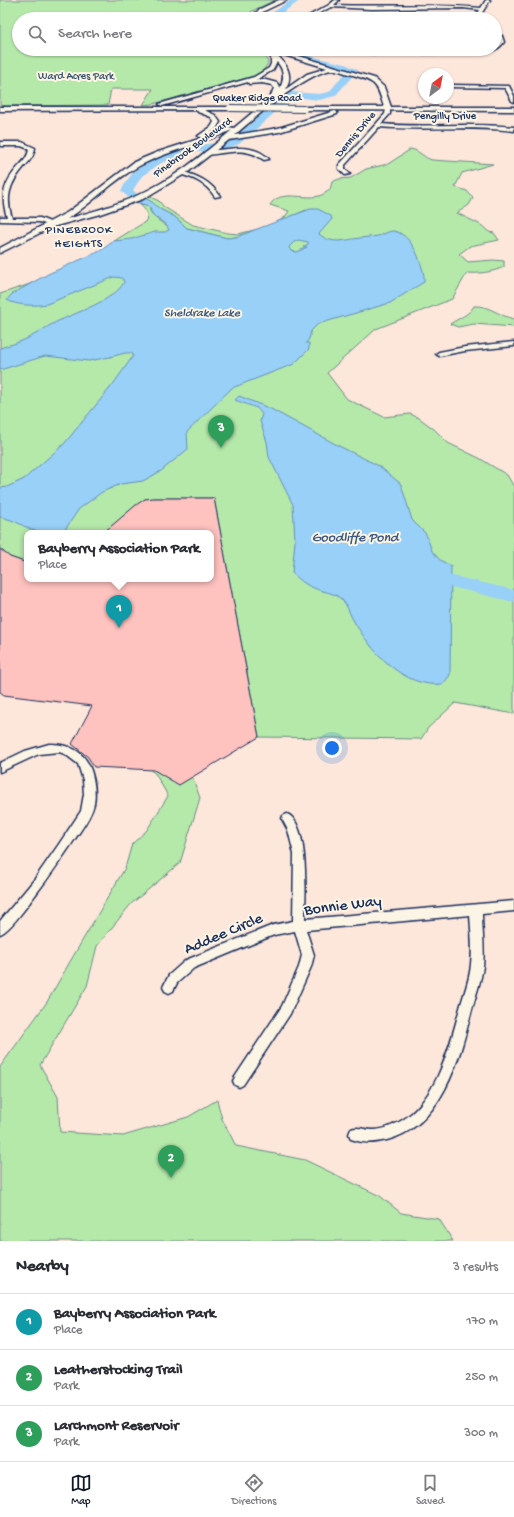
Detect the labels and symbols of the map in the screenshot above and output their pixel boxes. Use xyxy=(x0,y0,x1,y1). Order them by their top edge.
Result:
north arrow xyxy=(418,68,454,104)
park label: Ward Acres Park xyxy=(38,71,115,83)
street label: Quaker Ridge Road xyxy=(213,93,303,105)
street label: Dennis Drive xyxy=(333,109,379,161)
street label: Pengilly Drive xyxy=(413,111,477,123)
street label: Pinebrook Boulevard xyxy=(151,115,236,181)
district label: PINEBROOK HEIGHTS xyxy=(44,224,113,252)
water label: Sheldrake Lake xyxy=(164,307,241,321)
pin: 3 xyxy=(208,415,234,448)
water label: Goodliffe Pond xyxy=(312,530,400,547)
pin: 1 xyxy=(106,595,132,628)
your location xyxy=(322,738,342,758)
street label: Bonnie Way xyxy=(302,893,383,921)
street label: Addee Circle xyxy=(182,910,267,960)
pin: 2 xyxy=(158,1145,184,1178)

